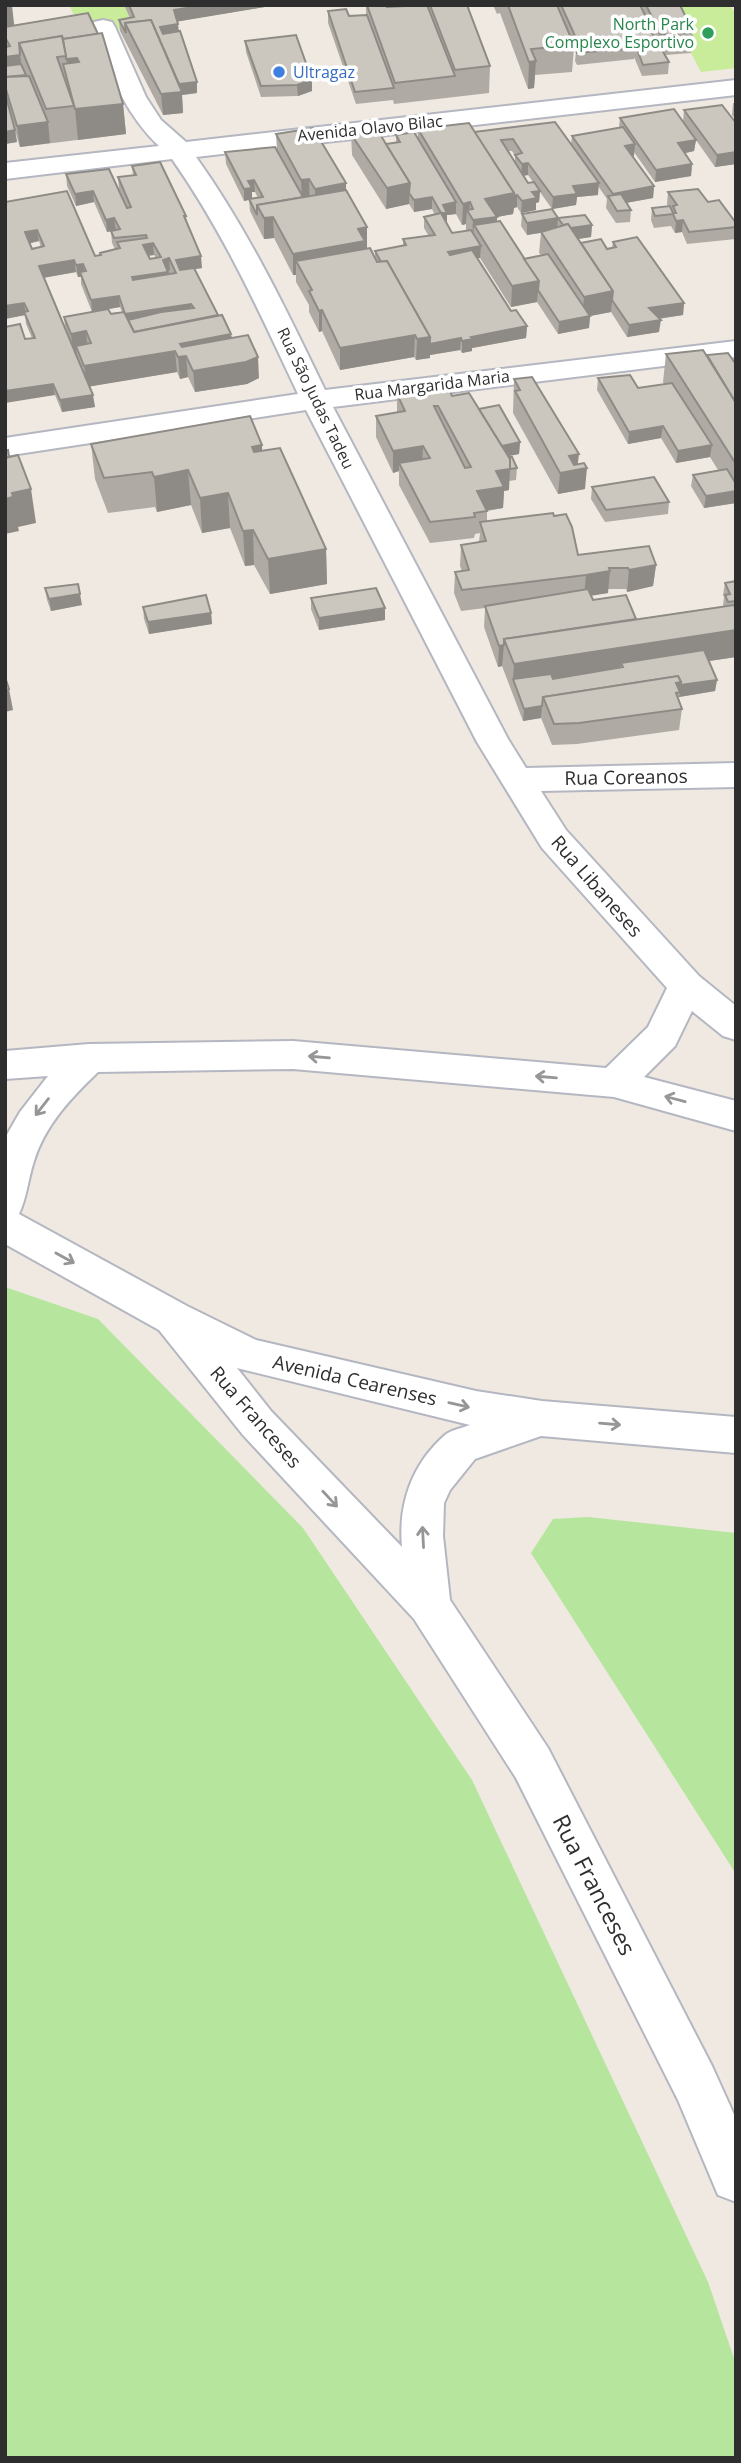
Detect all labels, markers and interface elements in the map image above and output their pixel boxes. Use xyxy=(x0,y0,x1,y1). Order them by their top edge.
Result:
place label: North Park Complexo Esportivo xyxy=(545,13,695,53)
marker: North Park Complexo Esportivo xyxy=(700,25,716,41)
place label: Ultragaz xyxy=(293,61,355,83)
marker: Ultragaz xyxy=(271,64,287,80)
street label: Avenida Olavo Bilac xyxy=(296,109,444,147)
street label: Rua São Judas Tadeu xyxy=(272,324,360,472)
street label: Rua Margarida Maria xyxy=(353,365,511,405)
street label: Rua Coreanos xyxy=(564,763,688,791)
street label: Rua Libaneses xyxy=(546,830,648,942)
one-way arrow xyxy=(309,1050,331,1063)
one-way arrow xyxy=(535,1070,558,1083)
one-way arrow xyxy=(664,1092,687,1105)
one-way arrow xyxy=(35,1097,50,1116)
one-way arrow xyxy=(54,1252,75,1265)
street label: Avenida Cearenses xyxy=(270,1348,440,1412)
street label: Rua Franceses xyxy=(204,1360,308,1474)
one-way arrow xyxy=(447,1399,469,1412)
one-way arrow xyxy=(598,1418,621,1431)
one-way arrow xyxy=(321,1490,338,1507)
one-way arrow xyxy=(416,1526,429,1549)
street label: Rua Franceses xyxy=(546,1809,644,1960)

